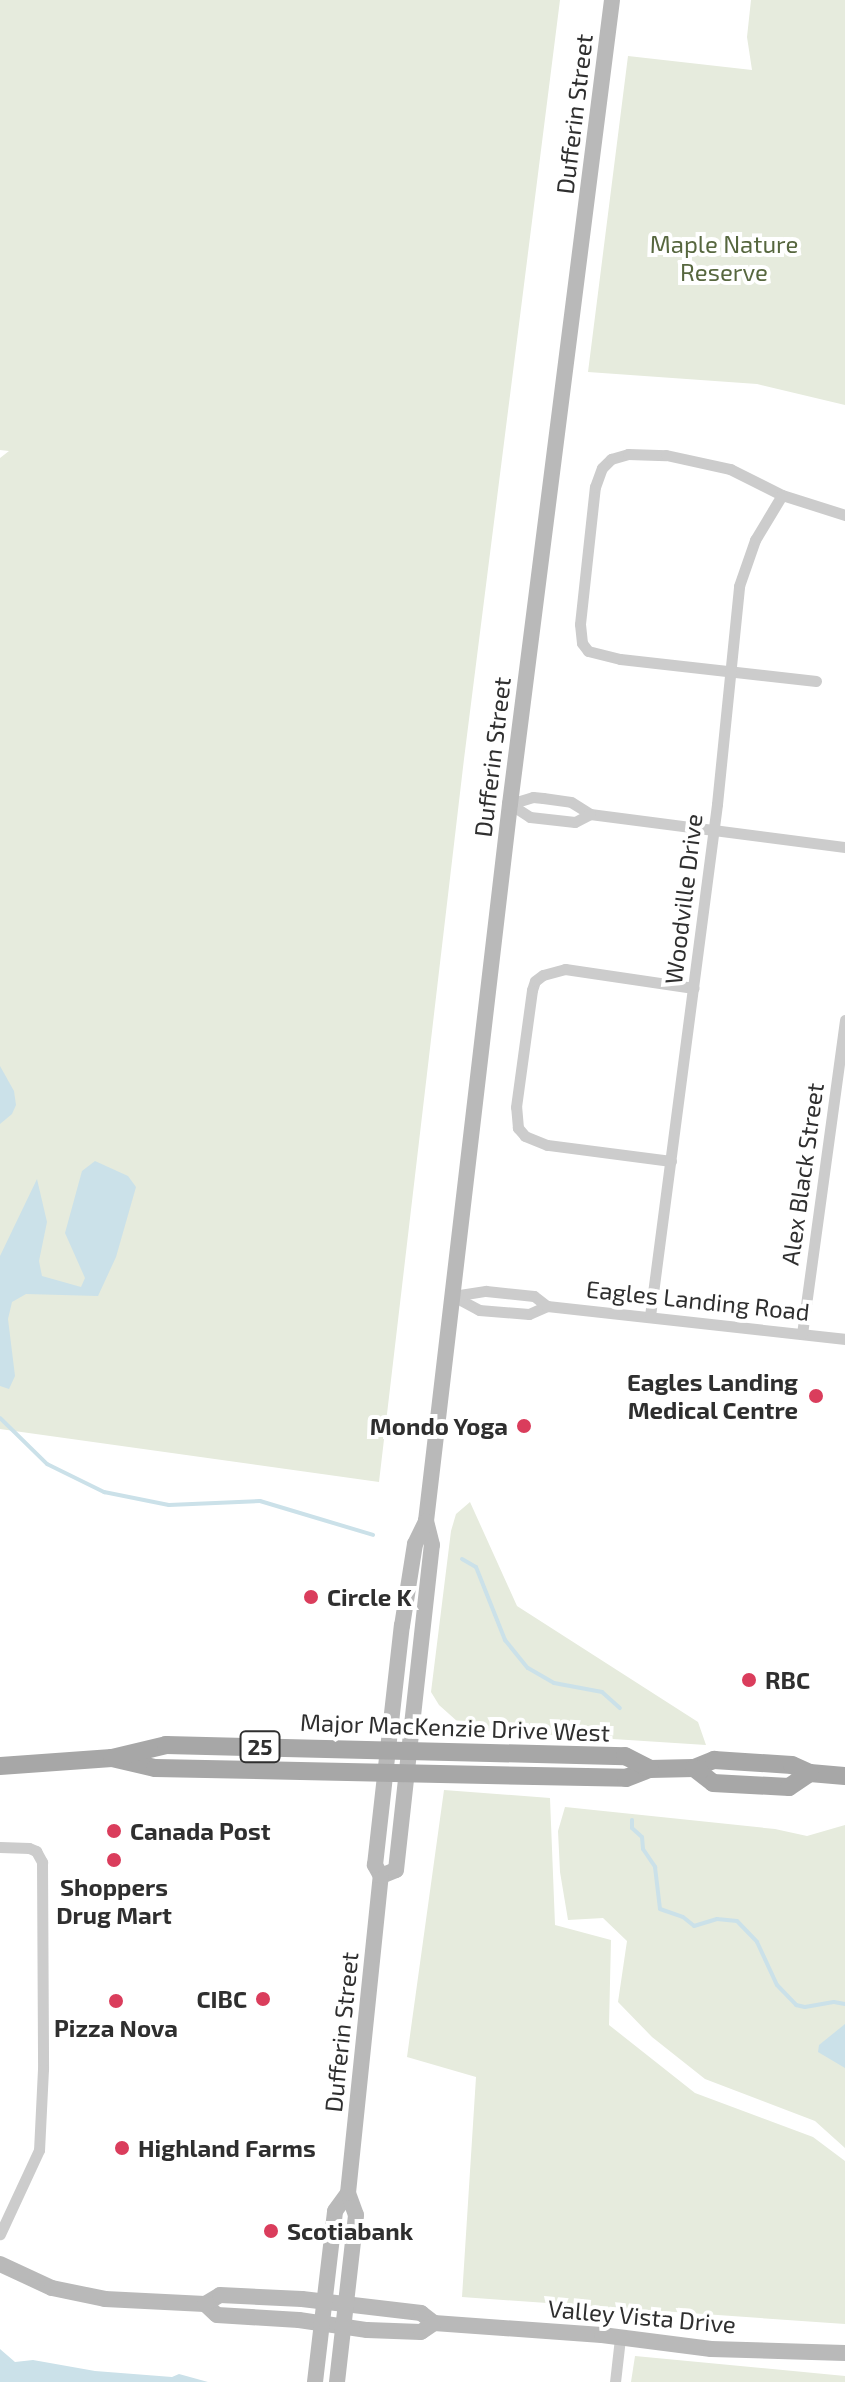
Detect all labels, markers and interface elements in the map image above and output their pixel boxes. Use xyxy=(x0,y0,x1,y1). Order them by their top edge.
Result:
street label: Dufferin Street xyxy=(550,32,598,196)
park label: Maple Nature Reserve xyxy=(650,230,798,286)
street label: Dufferin Street xyxy=(468,675,516,839)
street label: Woodville Drive xyxy=(658,812,708,986)
street label: Alex Black Street xyxy=(775,1081,829,1267)
street label: Eagles Landing Road xyxy=(585,1274,811,1326)
place label: Eagles Landing Medical Centre xyxy=(627,1368,798,1424)
marker: Eagles Landing Medical Centre xyxy=(805,1385,827,1407)
place label: Mondo Yoga xyxy=(369,1412,508,1440)
marker: Mondo Yoga xyxy=(515,1417,533,1435)
place label: Circle K xyxy=(327,1583,412,1611)
marker: Circle K xyxy=(302,1588,320,1606)
place label: RBC xyxy=(765,1666,810,1694)
marker: RBC xyxy=(740,1671,758,1689)
street label: Major MacKenzie Drive West xyxy=(299,1707,611,1747)
road number: 25 xyxy=(238,1729,282,1765)
place label: Canada Post xyxy=(130,1817,271,1845)
marker: Canada Post xyxy=(105,1822,123,1840)
marker: Shoppers Drug Mart xyxy=(105,1851,123,1869)
place label: Shoppers Drug Mart xyxy=(56,1873,172,1929)
street label: Dufferin Street xyxy=(318,1950,364,2114)
place label: CIBC xyxy=(196,1985,247,2013)
marker: CIBC xyxy=(254,1990,272,2008)
marker: Pizza Nova xyxy=(107,1992,125,2010)
place label: Pizza Nova xyxy=(54,2014,178,2042)
place label: Highland Farms xyxy=(138,2134,316,2162)
marker: Highland Farms xyxy=(113,2139,131,2157)
place label: Scotiabank xyxy=(287,2217,413,2245)
marker: Scotiabank xyxy=(262,2222,280,2240)
street label: Valley Vista Drive xyxy=(546,2293,738,2339)

